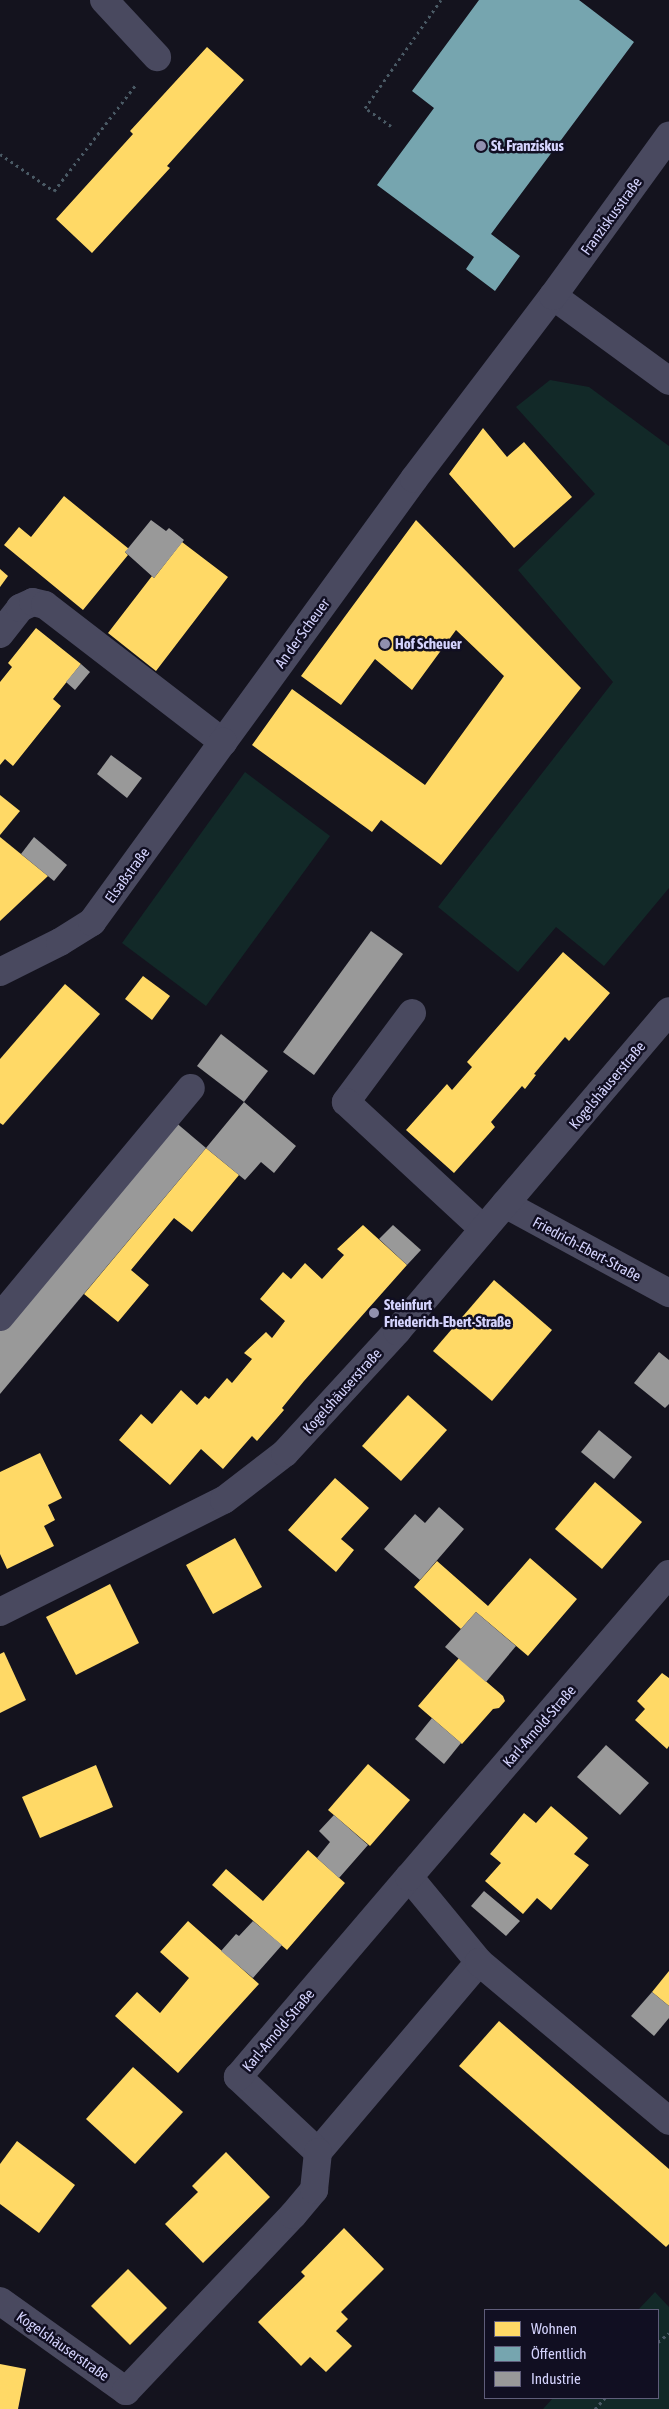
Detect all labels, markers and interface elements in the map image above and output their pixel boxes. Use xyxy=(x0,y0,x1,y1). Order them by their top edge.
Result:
place label: St. Franziskus xyxy=(491,137,564,155)
marker: St. Franziskus xyxy=(475,140,487,152)
street label: Franziskusstraße xyxy=(577,174,645,258)
street label: An der Scheuer xyxy=(271,595,333,671)
place label: Hof Scheuer xyxy=(395,635,461,653)
marker: Hof Scheuer xyxy=(379,638,391,650)
street label: Elsaßstraße xyxy=(101,844,153,906)
street label: Kogelshäuserstraße xyxy=(565,1037,649,1133)
street label: Friedrich-Ebert-Straße xyxy=(530,1213,644,1285)
place label: Steinfurt Friederich-Ebert-Straße xyxy=(384,1295,511,1330)
marker: Steinfurt Friederich-Ebert-Straße xyxy=(368,1307,380,1319)
street label: Kogelshäuserstraße xyxy=(299,1345,385,1437)
street label: Karl-Arnold-Straße xyxy=(499,1681,579,1771)
street label: Karl-Arnold-Straße xyxy=(238,1985,318,2075)
street label: Kogelshäuserstraße xyxy=(13,2307,113,2385)
legend xyxy=(484,2309,659,2399)
text: Wohnen xyxy=(531,2320,577,2337)
text: Öffentlich xyxy=(531,2345,587,2362)
text: Industrie xyxy=(531,2370,581,2387)

